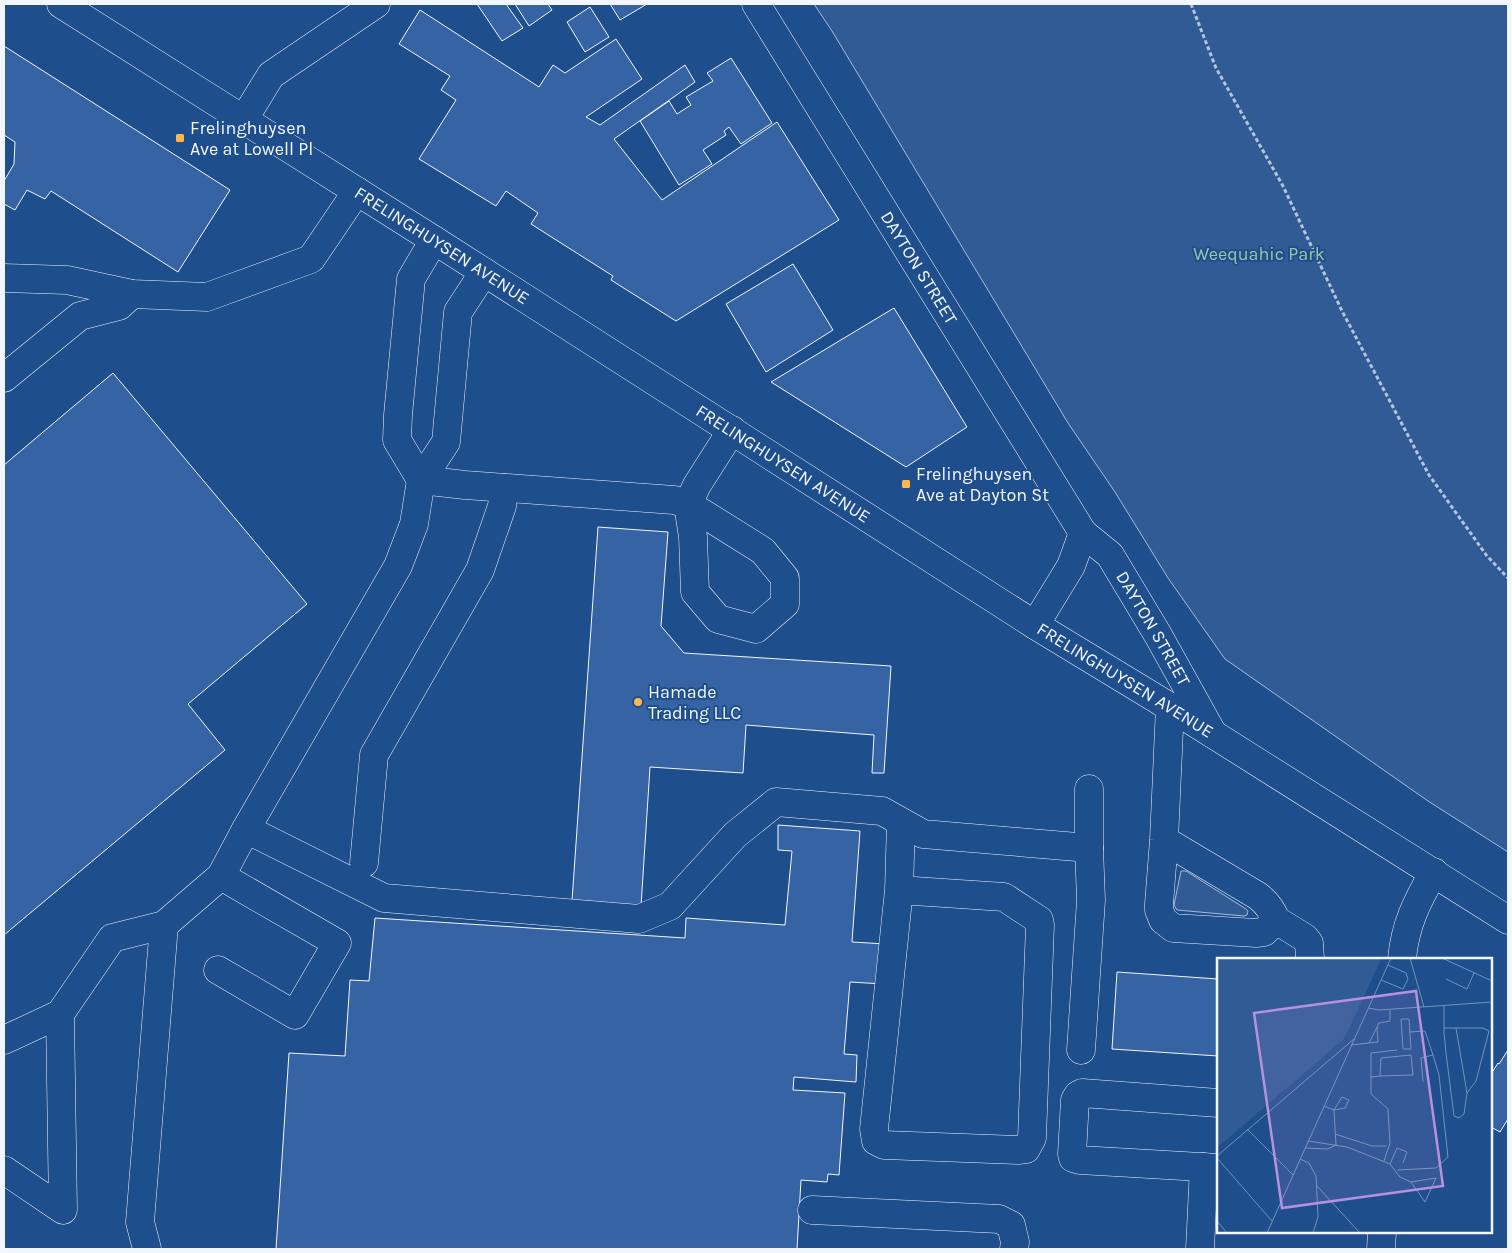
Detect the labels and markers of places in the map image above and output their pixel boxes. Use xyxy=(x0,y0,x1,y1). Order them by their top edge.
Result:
place label: Frelinghuysen Ave at Lowell Pl xyxy=(190,117,313,160)
marker: Frelinghuysen Ave at Lowell Pl xyxy=(174,132,186,144)
place label: Frelinghuysen Ave at Dayton St xyxy=(916,463,1049,506)
marker: Frelinghuysen Ave at Dayton St xyxy=(900,478,912,490)
place label: Hamade Trading LLC xyxy=(648,681,741,724)
marker: Hamade Trading LLC xyxy=(632,696,644,708)

